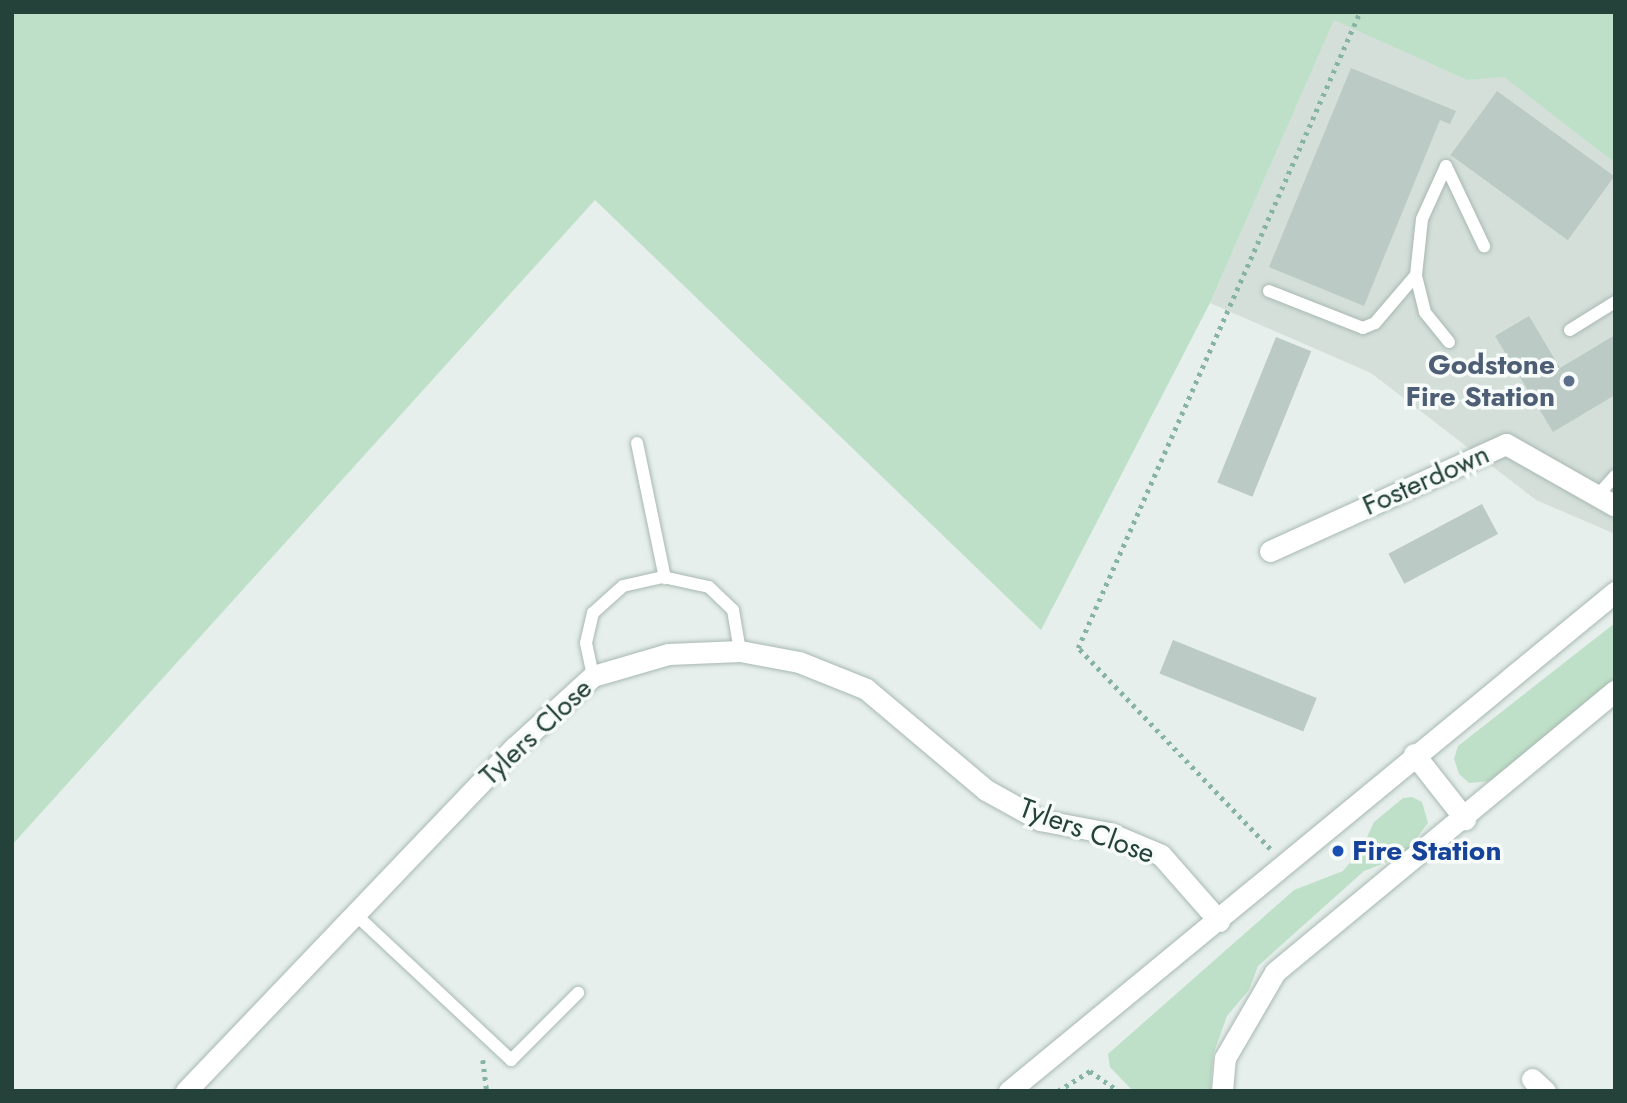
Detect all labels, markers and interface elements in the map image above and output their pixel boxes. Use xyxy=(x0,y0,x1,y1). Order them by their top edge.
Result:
place label: Godstone Fire Station xyxy=(1406,348,1555,414)
marker: Godstone Fire Station xyxy=(1561,373,1577,389)
street label: Fosterdown xyxy=(1357,437,1495,523)
street label: Tylers Close xyxy=(473,672,599,792)
street label: Tylers Close xyxy=(1015,791,1159,871)
place label: Fire Station xyxy=(1352,834,1501,868)
marker: Fire Station xyxy=(1330,843,1346,859)

